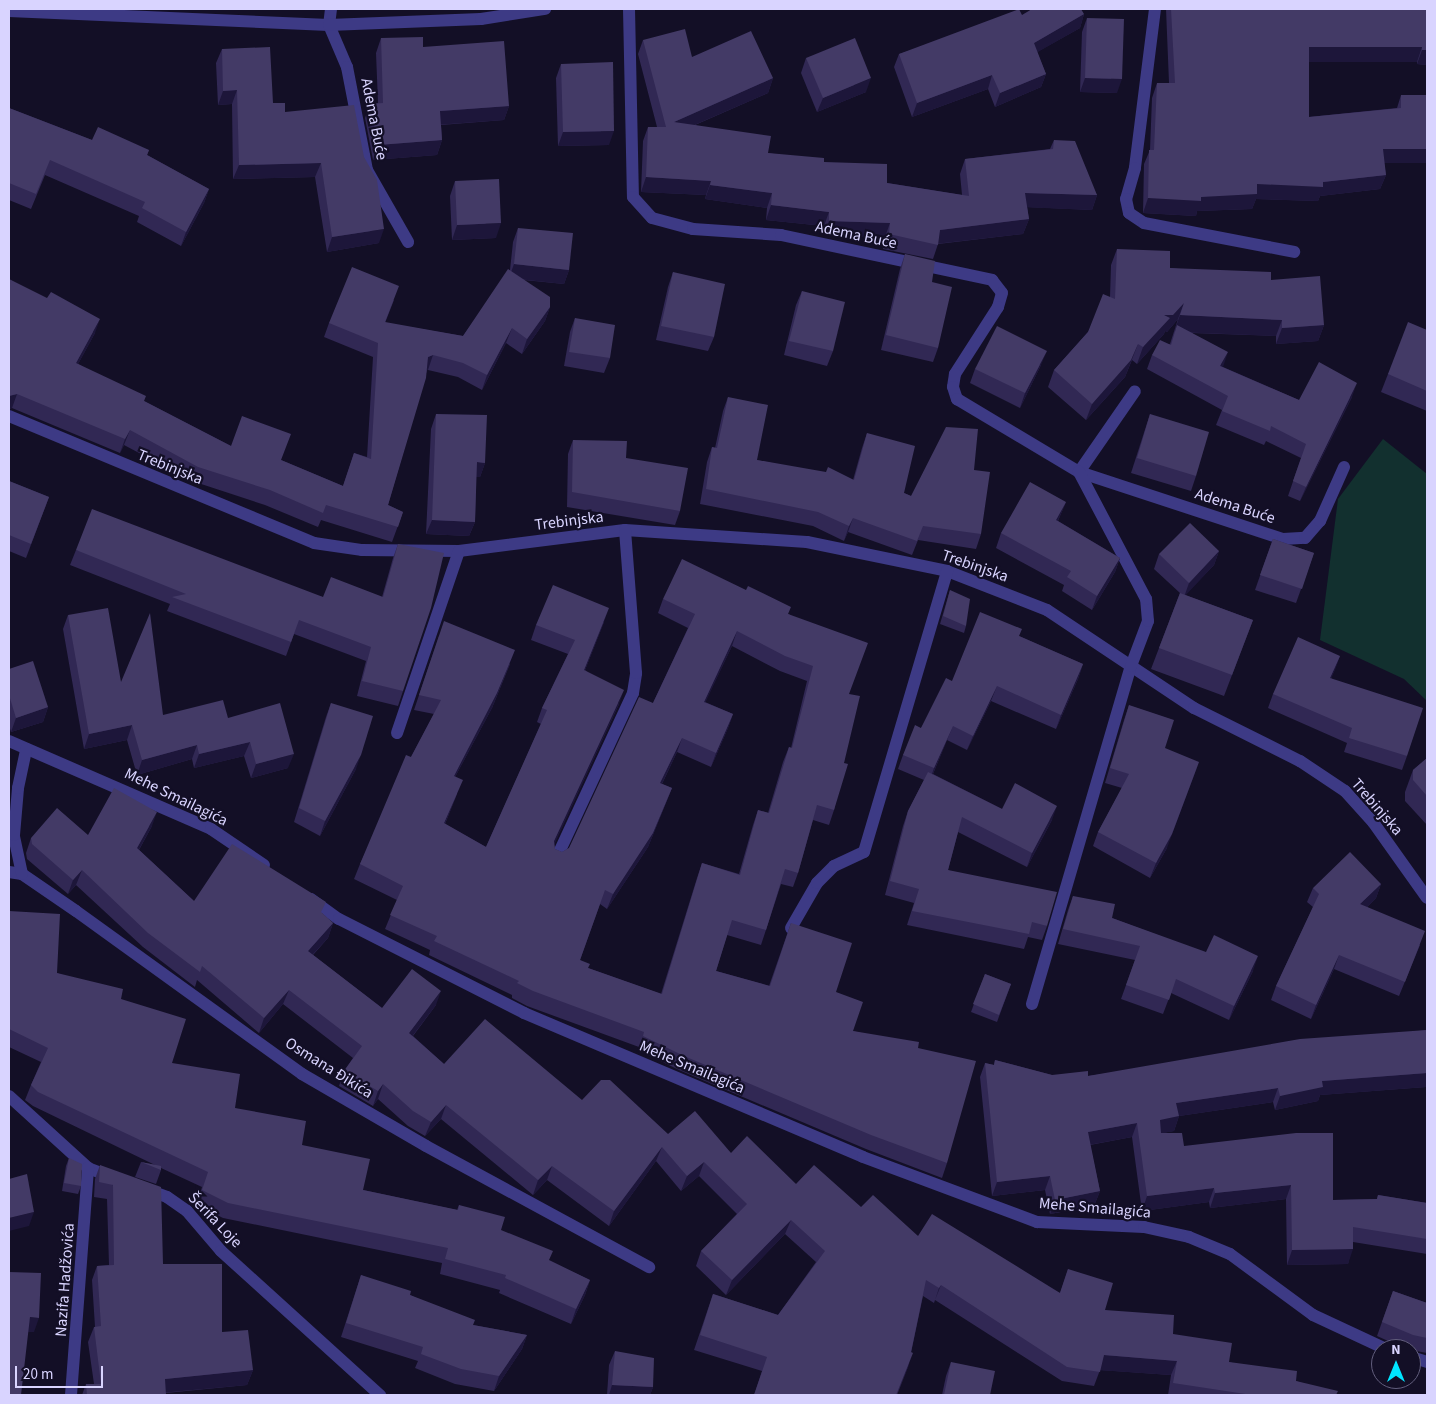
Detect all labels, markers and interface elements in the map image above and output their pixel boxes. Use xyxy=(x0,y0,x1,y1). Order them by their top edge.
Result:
street label: Adema Buće xyxy=(357,76,391,162)
street label: Adema Buće xyxy=(813,217,899,253)
street label: Trebinjska xyxy=(134,445,206,489)
street label: Adema Buće xyxy=(1193,484,1277,528)
street label: Trebinjska xyxy=(533,507,605,535)
street label: Trebinjska xyxy=(939,546,1011,586)
street label: Mehe Smailagića xyxy=(121,764,231,830)
street label: Trebinjska xyxy=(1347,775,1407,839)
street label: Osmana Đikića xyxy=(282,1033,376,1103)
street label: Mehe Smailagića xyxy=(636,1036,748,1098)
street label: Šerifa Loje xyxy=(184,1188,246,1252)
street label: Mehe Smailagića xyxy=(1038,1194,1152,1222)
street label: Nazifa Hadžovića xyxy=(51,1222,79,1338)
north arrow xyxy=(1371,1339,1421,1389)
text: N xyxy=(1391,1340,1401,1360)
scale bar xyxy=(18,1356,105,1388)
text: 20 m xyxy=(23,1364,53,1385)

